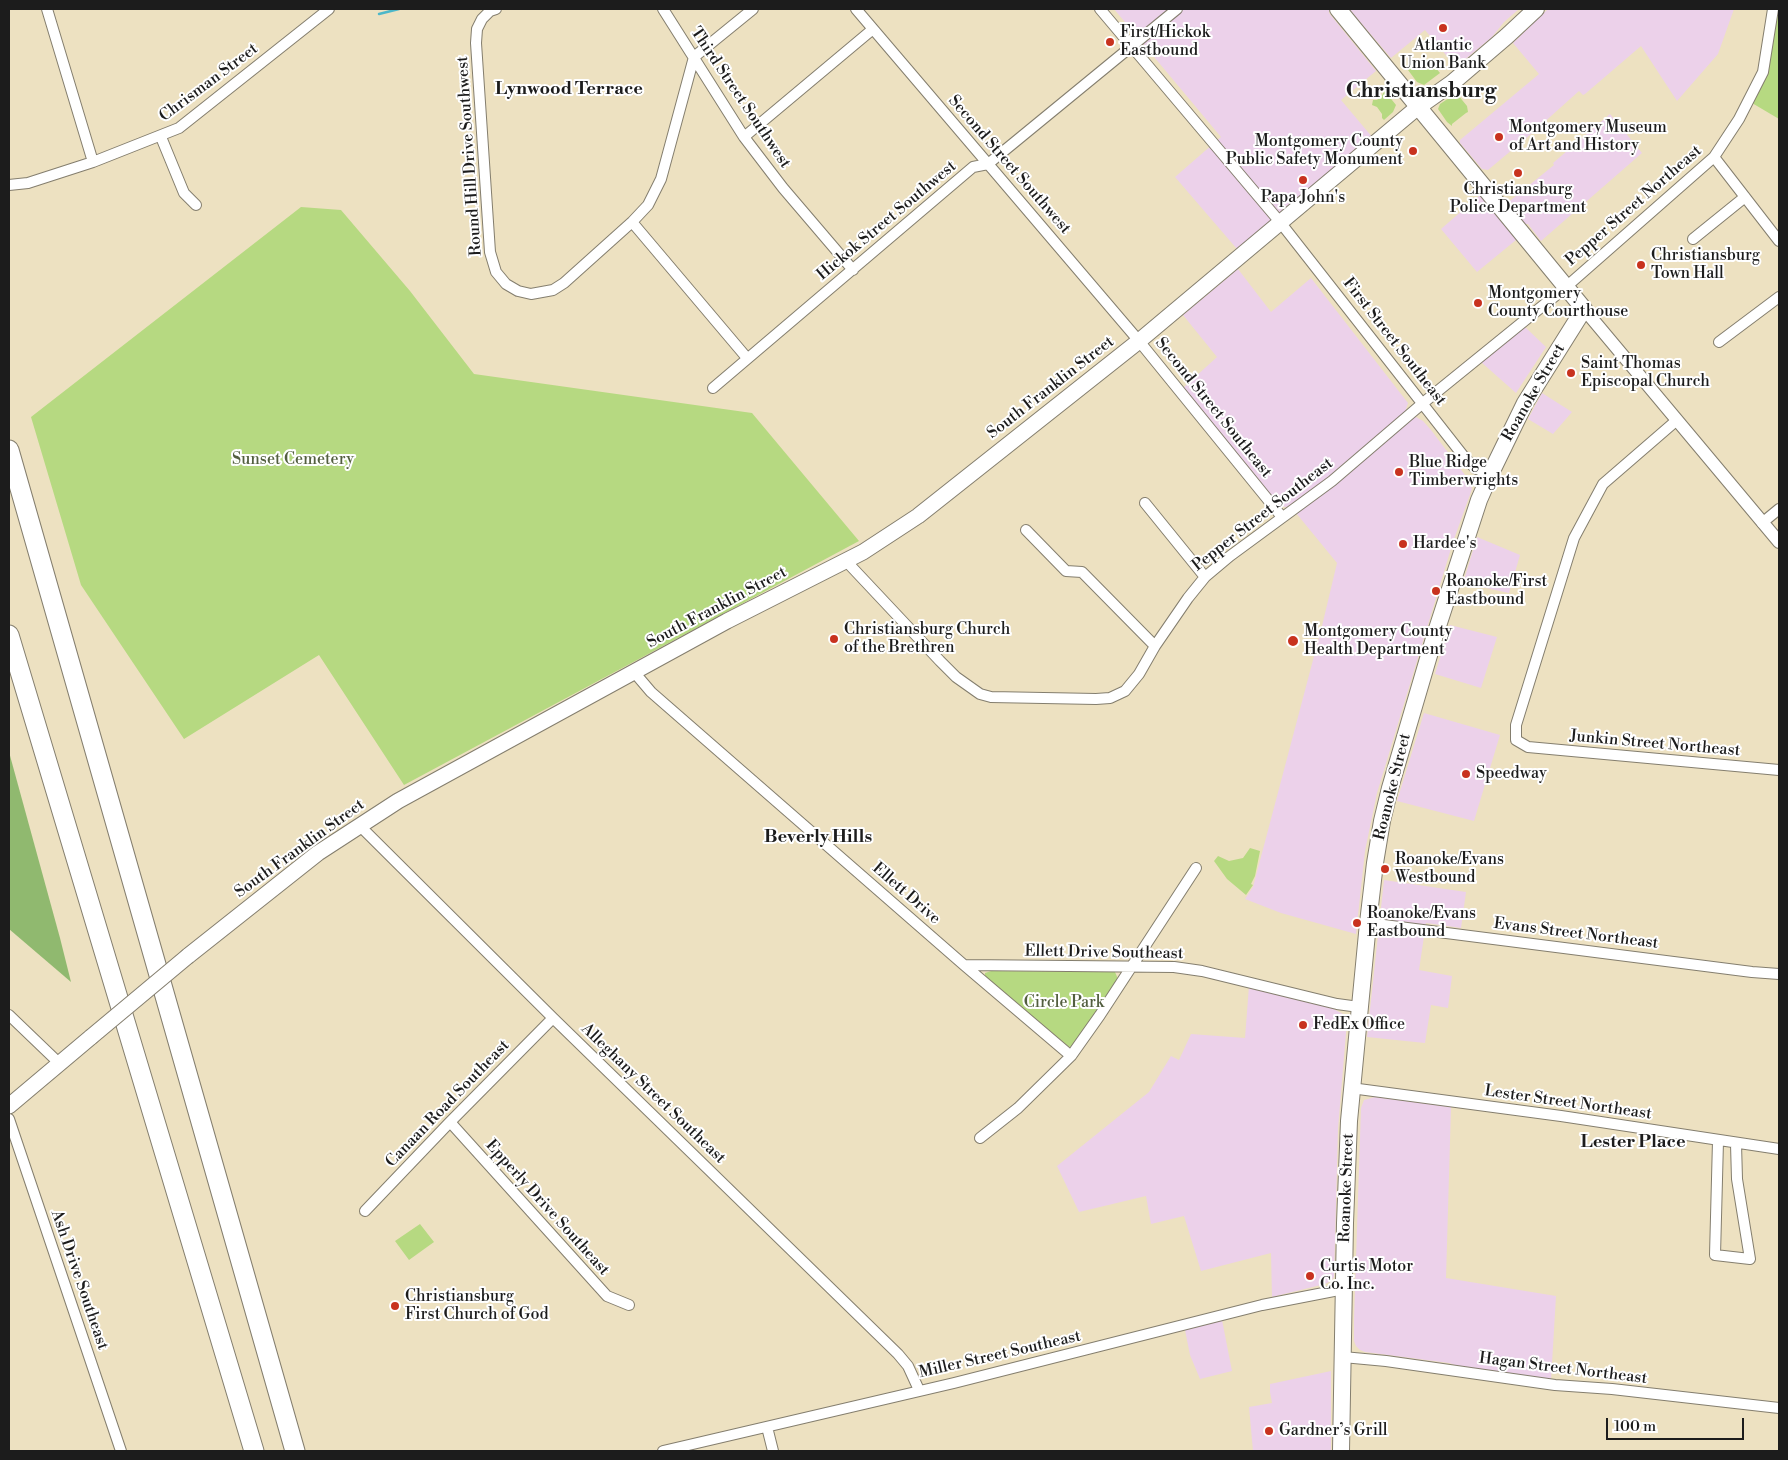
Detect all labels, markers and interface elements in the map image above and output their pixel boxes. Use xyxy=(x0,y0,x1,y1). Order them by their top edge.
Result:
marker: Atlantic Union Bank xyxy=(1437,22,1449,34)
place label: First/Hickok Eastbound xyxy=(1120,23,1210,61)
street label: Third Street Southwest xyxy=(686,24,794,172)
marker: First/Hickok Eastbound xyxy=(1104,36,1116,48)
place label: Atlantic Union Bank xyxy=(1400,36,1486,74)
street label: Chrisman Street xyxy=(156,40,262,126)
street label: Round Hill Drive Southwest xyxy=(453,55,487,257)
district label: Lynwood Terrace xyxy=(495,79,643,101)
district label: Christiansburg xyxy=(1346,79,1496,105)
street label: Second Street Southwest xyxy=(944,92,1074,238)
place label: Montgomery Museum of Art and History xyxy=(1509,118,1667,156)
marker: Montgomery Museum of Art and History xyxy=(1493,131,1505,143)
place label: Montgomery County Public Safety Monument xyxy=(1226,132,1403,170)
street label: Pepper Street Northeast xyxy=(1562,142,1706,270)
marker: Montgomery County Public Safety Monument xyxy=(1407,145,1419,157)
street label: Hickok Street Southwest xyxy=(813,157,961,285)
marker: Christiansburg Police Department xyxy=(1512,167,1524,179)
marker: Papa John's xyxy=(1297,174,1309,186)
place label: Christiansburg Police Department xyxy=(1450,180,1586,218)
place label: Papa John's xyxy=(1261,188,1345,208)
place label: Christiansburg Town Hall xyxy=(1651,246,1760,284)
marker: Christiansburg Town Hall xyxy=(1635,259,1647,271)
street label: First Street Southeast xyxy=(1338,274,1450,410)
place label: Montgomery County Courthouse xyxy=(1488,284,1628,322)
marker: Montgomery County Courthouse xyxy=(1472,297,1484,309)
street label: South Franklin Street xyxy=(984,333,1118,443)
street label: Second Street Southeast xyxy=(1151,334,1275,482)
street label: Roanoke Street xyxy=(1498,341,1570,445)
place label: Saint Thomas Episcopal Church xyxy=(1581,354,1710,392)
marker: Saint Thomas Episcopal Church xyxy=(1565,367,1577,379)
park label: Sunset Cemetery xyxy=(232,450,354,470)
place label: Blue Ridge Timberwrights xyxy=(1409,453,1518,491)
street label: Pepper Street Southeast xyxy=(1189,454,1337,576)
marker: Blue Ridge Timberwrights xyxy=(1393,466,1405,478)
place label: Hardee's xyxy=(1413,534,1477,554)
marker: Hardee's xyxy=(1397,538,1409,550)
street label: South Franklin Street xyxy=(644,563,790,653)
place label: Roanoke/First Eastbound xyxy=(1446,572,1547,610)
marker: Roanoke/First Eastbound xyxy=(1430,585,1442,597)
place label: Christiansburg Church of the Brethren xyxy=(844,620,1010,658)
place label: Montgomery County Health Department xyxy=(1304,622,1452,660)
marker: Christiansburg Church of the Brethren xyxy=(828,633,840,645)
marker: Montgomery County Health Department xyxy=(1286,634,1300,648)
street label: Junkin Street Northeast xyxy=(1569,727,1741,761)
street label: Roanoke Street xyxy=(1370,732,1416,842)
place label: Speedway xyxy=(1476,764,1547,784)
marker: Speedway xyxy=(1460,768,1472,780)
street label: South Franklin Street xyxy=(231,796,369,902)
district label: Beverly Hills xyxy=(764,827,872,849)
place label: Roanoke/Evans Westbound xyxy=(1395,850,1504,888)
street label: Ellett Drive xyxy=(868,859,944,929)
marker: Roanoke/Evans Westbound xyxy=(1379,863,1391,875)
place label: Roanoke/Evans Eastbound xyxy=(1367,904,1476,942)
street label: Evans Street Northeast xyxy=(1493,914,1659,954)
marker: Roanoke/Evans Eastbound xyxy=(1351,917,1363,929)
street label: Ellett Drive Southeast xyxy=(1024,942,1184,964)
park label: Circle Park xyxy=(1024,993,1104,1013)
place label: FedEx Office xyxy=(1313,1015,1405,1035)
marker: FedEx Office xyxy=(1297,1019,1309,1031)
street label: Alleghany Street Southeast xyxy=(577,1020,729,1168)
street label: Canaan Road Southeast xyxy=(382,1036,514,1172)
street label: Lester Street Northeast xyxy=(1483,1082,1653,1124)
district label: Lester Place xyxy=(1580,1132,1686,1154)
street label: Roanoke Street xyxy=(1335,1133,1359,1243)
street label: Epperly Drive Southeast xyxy=(481,1136,613,1280)
street label: Ash Drive Southeast xyxy=(46,1208,112,1352)
place label: Curtis Motor Co. Inc. xyxy=(1320,1257,1413,1295)
marker: Curtis Motor Co. Inc. xyxy=(1304,1270,1316,1282)
place label: Christiansburg First Church of God xyxy=(405,1287,548,1325)
marker: Christiansburg First Church of God xyxy=(389,1300,401,1312)
street label: Miller Street Southeast xyxy=(917,1327,1083,1383)
street label: Hagan Street Northeast xyxy=(1478,1349,1648,1389)
scale bar xyxy=(1608,1408,1746,1440)
text: 100 m xyxy=(1614,1417,1656,1436)
place label: Gardner’s Grill xyxy=(1279,1421,1388,1441)
marker: Gardner’s Grill xyxy=(1263,1425,1275,1437)

